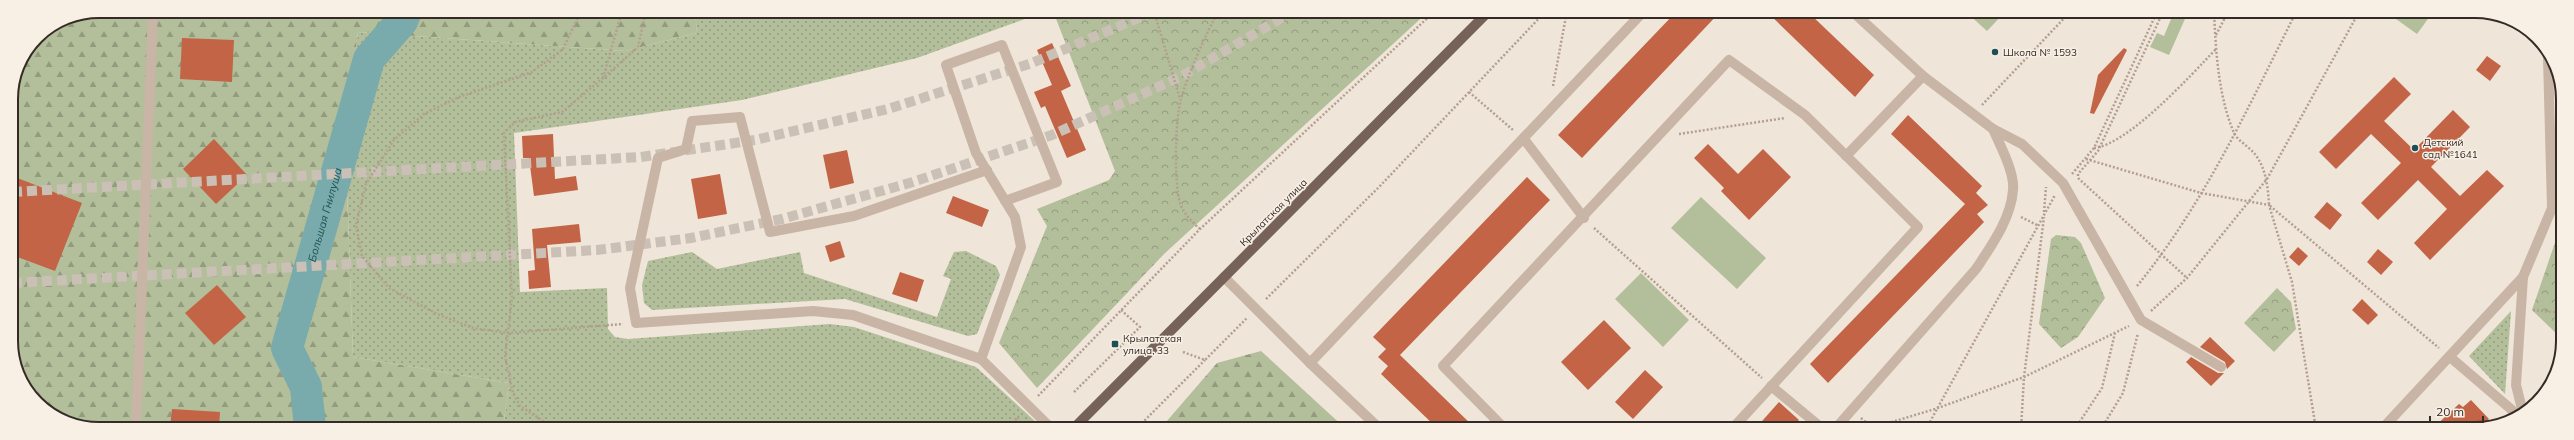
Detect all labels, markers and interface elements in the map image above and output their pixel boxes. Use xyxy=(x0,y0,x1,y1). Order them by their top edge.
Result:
place label: Школа № 1593 xyxy=(2003,46,2077,59)
marker: Школа № 1593 xyxy=(1990,47,2000,57)
place label: Детский сад №1641 xyxy=(2423,136,2478,161)
marker: Детский сад №1641 xyxy=(2410,143,2420,153)
water label: Большая Гнилуша xyxy=(305,166,345,264)
street label: Крылатская улица xyxy=(1237,176,1310,249)
place label: Крылатская улица, 33 xyxy=(1123,332,1182,357)
marker: Крылатская улица, 33 xyxy=(1110,339,1120,349)
scale bar xyxy=(2430,398,2483,424)
text: 20 m xyxy=(2436,404,2464,419)

